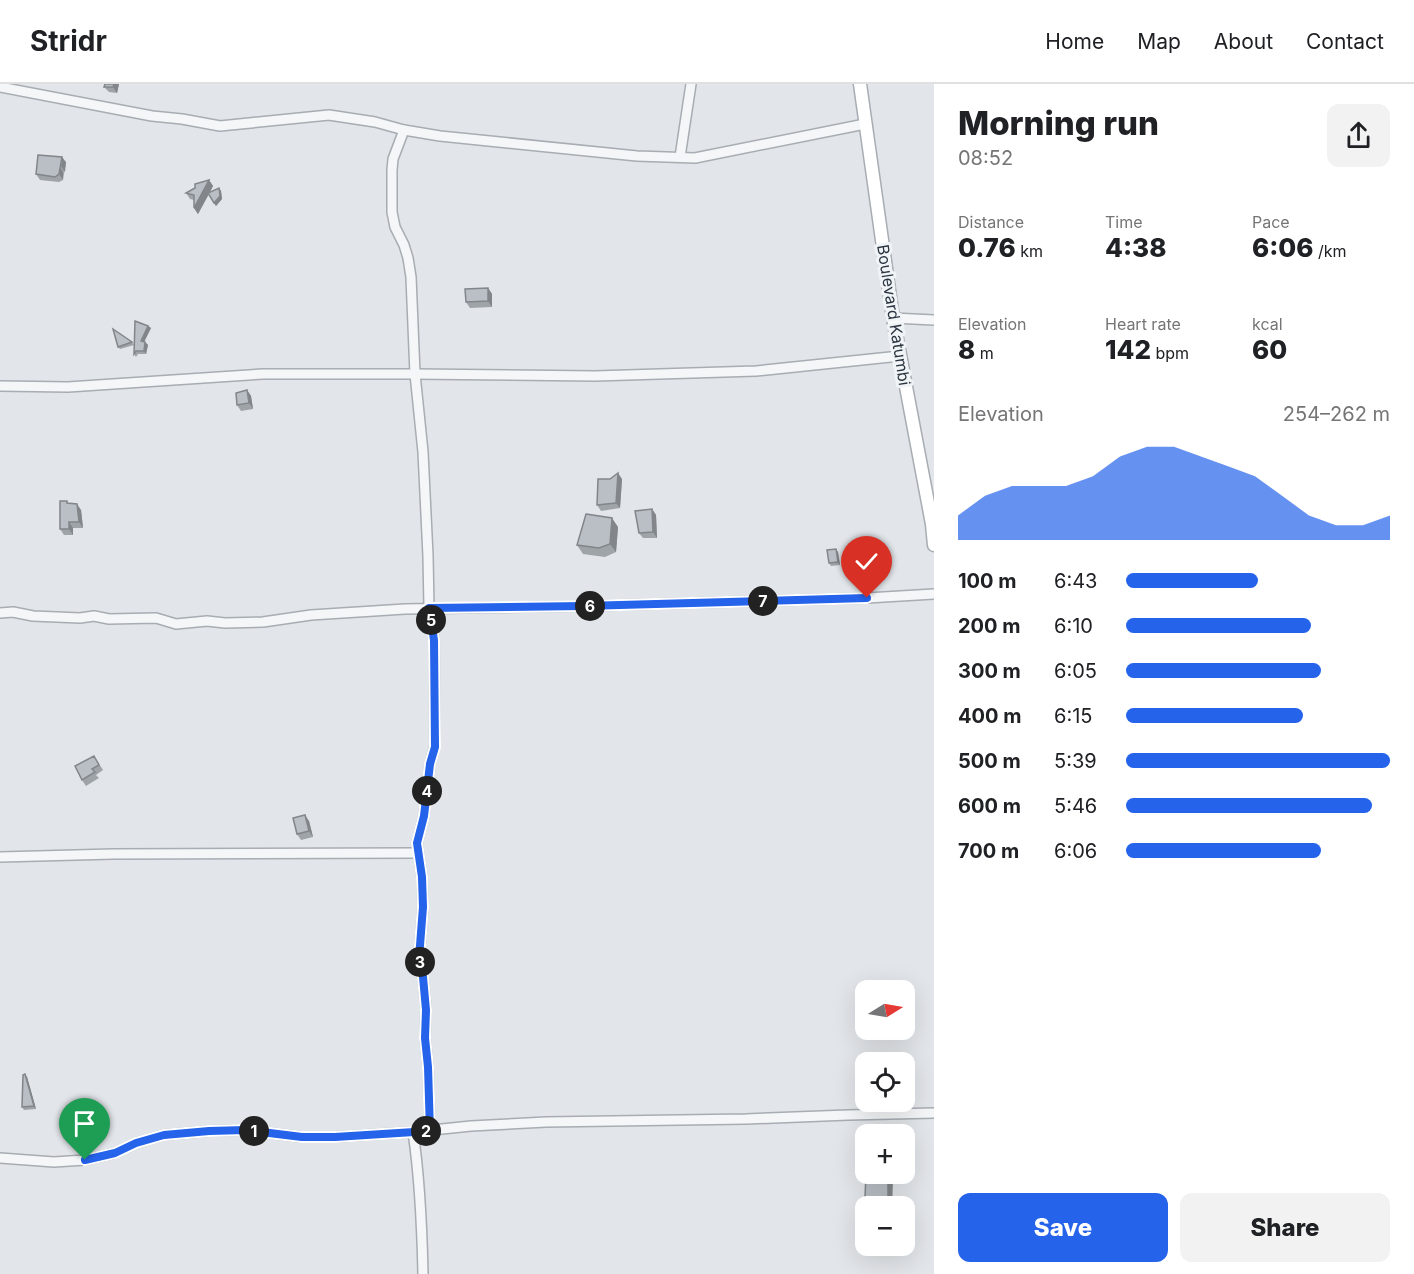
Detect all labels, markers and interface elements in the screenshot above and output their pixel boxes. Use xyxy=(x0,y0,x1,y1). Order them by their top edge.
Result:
text: Stridr xyxy=(30,24,107,58)
text: Home xyxy=(1045,29,1104,54)
text: Map xyxy=(1137,29,1181,54)
text: About xyxy=(1214,29,1273,54)
text: Contact xyxy=(1306,29,1384,54)
text: Morning run xyxy=(958,103,1159,143)
button: share xyxy=(1327,104,1390,167)
text: 08:52 xyxy=(958,146,1013,170)
text: Distance xyxy=(958,212,1024,232)
text: Time xyxy=(1105,212,1143,232)
text: Pace xyxy=(1252,212,1290,232)
text: 0.76 xyxy=(958,232,1016,263)
text: 4:38 xyxy=(1105,232,1166,263)
text: 6:06 xyxy=(1252,232,1314,263)
text: km xyxy=(1016,241,1043,261)
text: /km xyxy=(1314,241,1347,261)
street label: Boulevard Katumbi xyxy=(873,243,915,387)
text: Elevation xyxy=(958,314,1027,334)
text: Heart rate xyxy=(1105,314,1181,334)
text: kcal xyxy=(1252,314,1283,334)
text: 8 xyxy=(958,334,975,365)
text: 142 xyxy=(1105,334,1151,365)
text: 60 xyxy=(1252,334,1287,365)
text: m xyxy=(975,343,994,363)
text: bpm xyxy=(1151,343,1189,363)
text: Elevation xyxy=(958,402,1044,426)
text: 254–262 m xyxy=(1283,402,1390,426)
pin xyxy=(841,536,892,598)
icon: check xyxy=(850,545,883,578)
text: 100 m xyxy=(958,569,1017,593)
text: 6:43 xyxy=(1054,569,1097,593)
pin: 7 xyxy=(748,586,778,616)
pin: 6 xyxy=(575,591,605,621)
text: 7 xyxy=(758,591,768,611)
text: 6 xyxy=(585,596,595,616)
pin: 5 xyxy=(416,605,446,635)
text: 5 xyxy=(426,610,436,630)
text: 200 m xyxy=(958,614,1021,638)
text: 6:10 xyxy=(1054,614,1093,638)
text: 300 m xyxy=(958,659,1021,683)
text: 6:05 xyxy=(1054,659,1097,683)
text: 400 m xyxy=(958,704,1022,728)
text: 6:15 xyxy=(1054,704,1092,728)
text: 500 m xyxy=(958,749,1021,773)
text: 5:39 xyxy=(1054,749,1097,773)
pin: 4 xyxy=(412,776,442,806)
text: 4 xyxy=(422,781,432,801)
text: 600 m xyxy=(958,794,1021,818)
text: 5:46 xyxy=(1054,794,1097,818)
text: 700 m xyxy=(958,839,1019,863)
text: 6:06 xyxy=(1054,839,1097,863)
pin: 3 xyxy=(405,947,435,977)
text: 3 xyxy=(415,952,425,972)
north arrow xyxy=(855,980,915,1040)
map controls xyxy=(855,980,915,1256)
button: locate xyxy=(855,1052,915,1112)
pin xyxy=(59,1098,110,1160)
icon: arrive xyxy=(68,1107,101,1140)
pin: 1 xyxy=(239,1116,269,1146)
pin: 2 xyxy=(411,1116,441,1146)
text: 1 xyxy=(251,1121,257,1141)
text: 2 xyxy=(421,1121,431,1141)
button: + xyxy=(855,1124,915,1184)
button: Save xyxy=(958,1193,1168,1262)
button: Share xyxy=(1180,1193,1390,1262)
button: − xyxy=(855,1196,915,1256)

